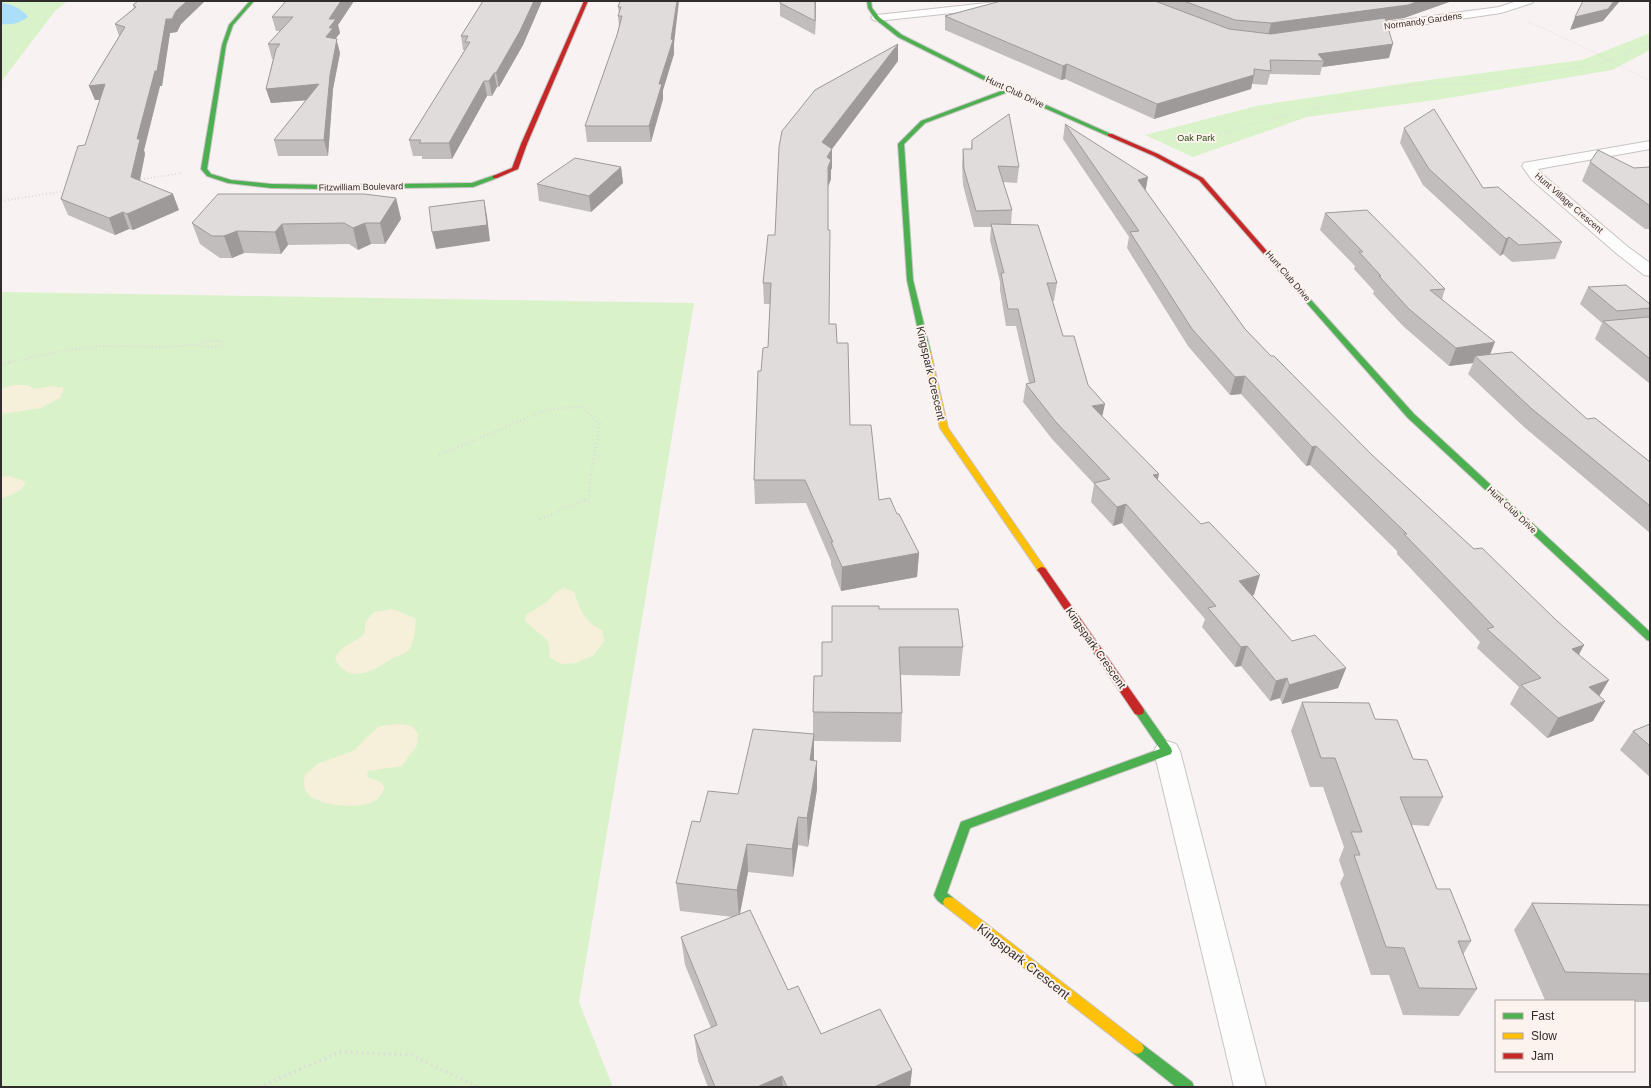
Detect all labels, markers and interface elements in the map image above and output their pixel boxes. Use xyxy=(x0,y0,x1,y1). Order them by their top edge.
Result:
street label: Normandy Gardens xyxy=(1383,11,1463,31)
street label: Hunt Club Drive xyxy=(984,74,1046,110)
park label: Oak Park xyxy=(1177,133,1215,143)
street label: Hunt Village Crescent xyxy=(1533,171,1605,236)
street label: Fitzwilliam Boulevard xyxy=(319,181,403,193)
street label: Hunt Club Drive xyxy=(1263,249,1313,303)
street label: Kingspark Crescent xyxy=(914,325,948,421)
street label: Hunt Club Drive xyxy=(1485,485,1539,535)
street label: Kingspark Crescent xyxy=(1064,605,1128,691)
street label: Kingspark Crescent xyxy=(974,921,1073,1002)
legend xyxy=(1495,1000,1635,1072)
text: Fast xyxy=(1531,1009,1555,1023)
text: Slow xyxy=(1531,1029,1557,1043)
text: Jam xyxy=(1531,1049,1554,1063)

